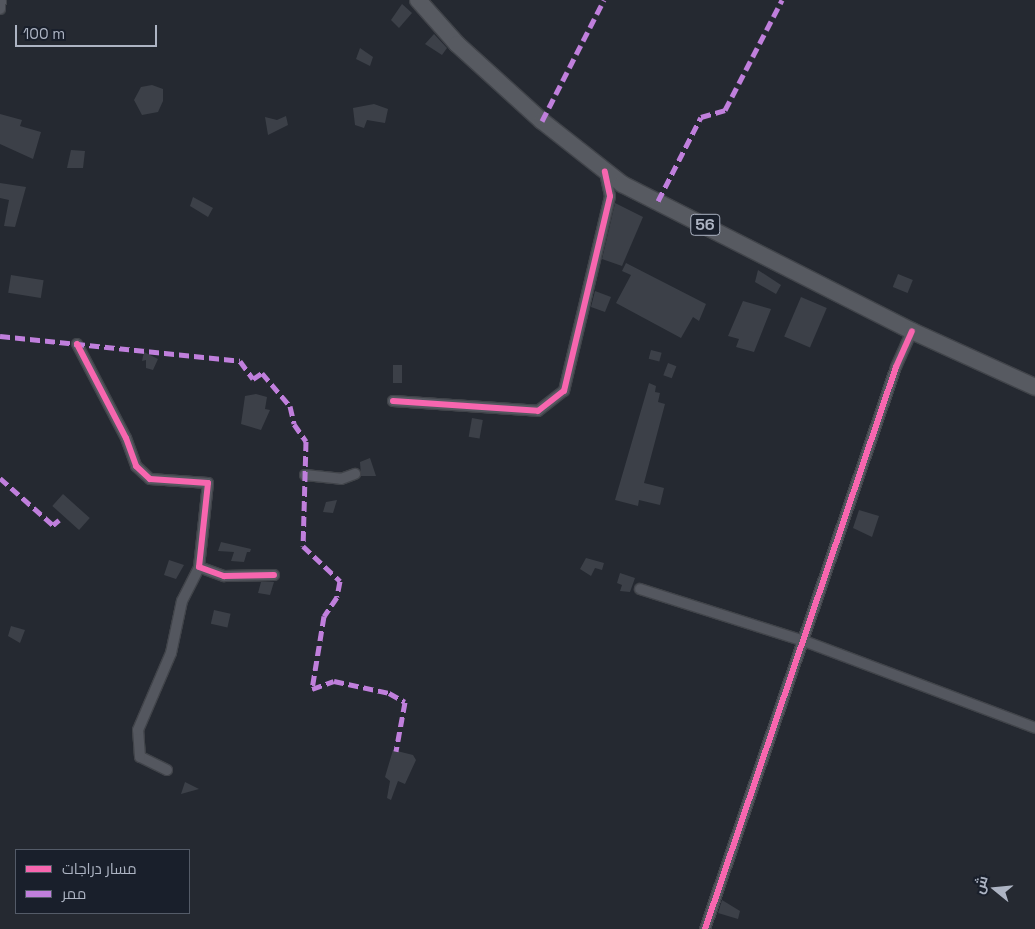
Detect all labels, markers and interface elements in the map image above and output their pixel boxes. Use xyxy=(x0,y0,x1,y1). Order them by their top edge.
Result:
scale bar xyxy=(18,15,160,47)
text: 100 m xyxy=(23,24,65,43)
road number: 56 xyxy=(690,212,720,238)
legend xyxy=(15,849,190,914)
text: مسار دراجات xyxy=(62,859,137,878)
north arrow xyxy=(970,864,1020,914)
text: ش xyxy=(969,873,992,896)
text: ممر xyxy=(62,884,86,903)

